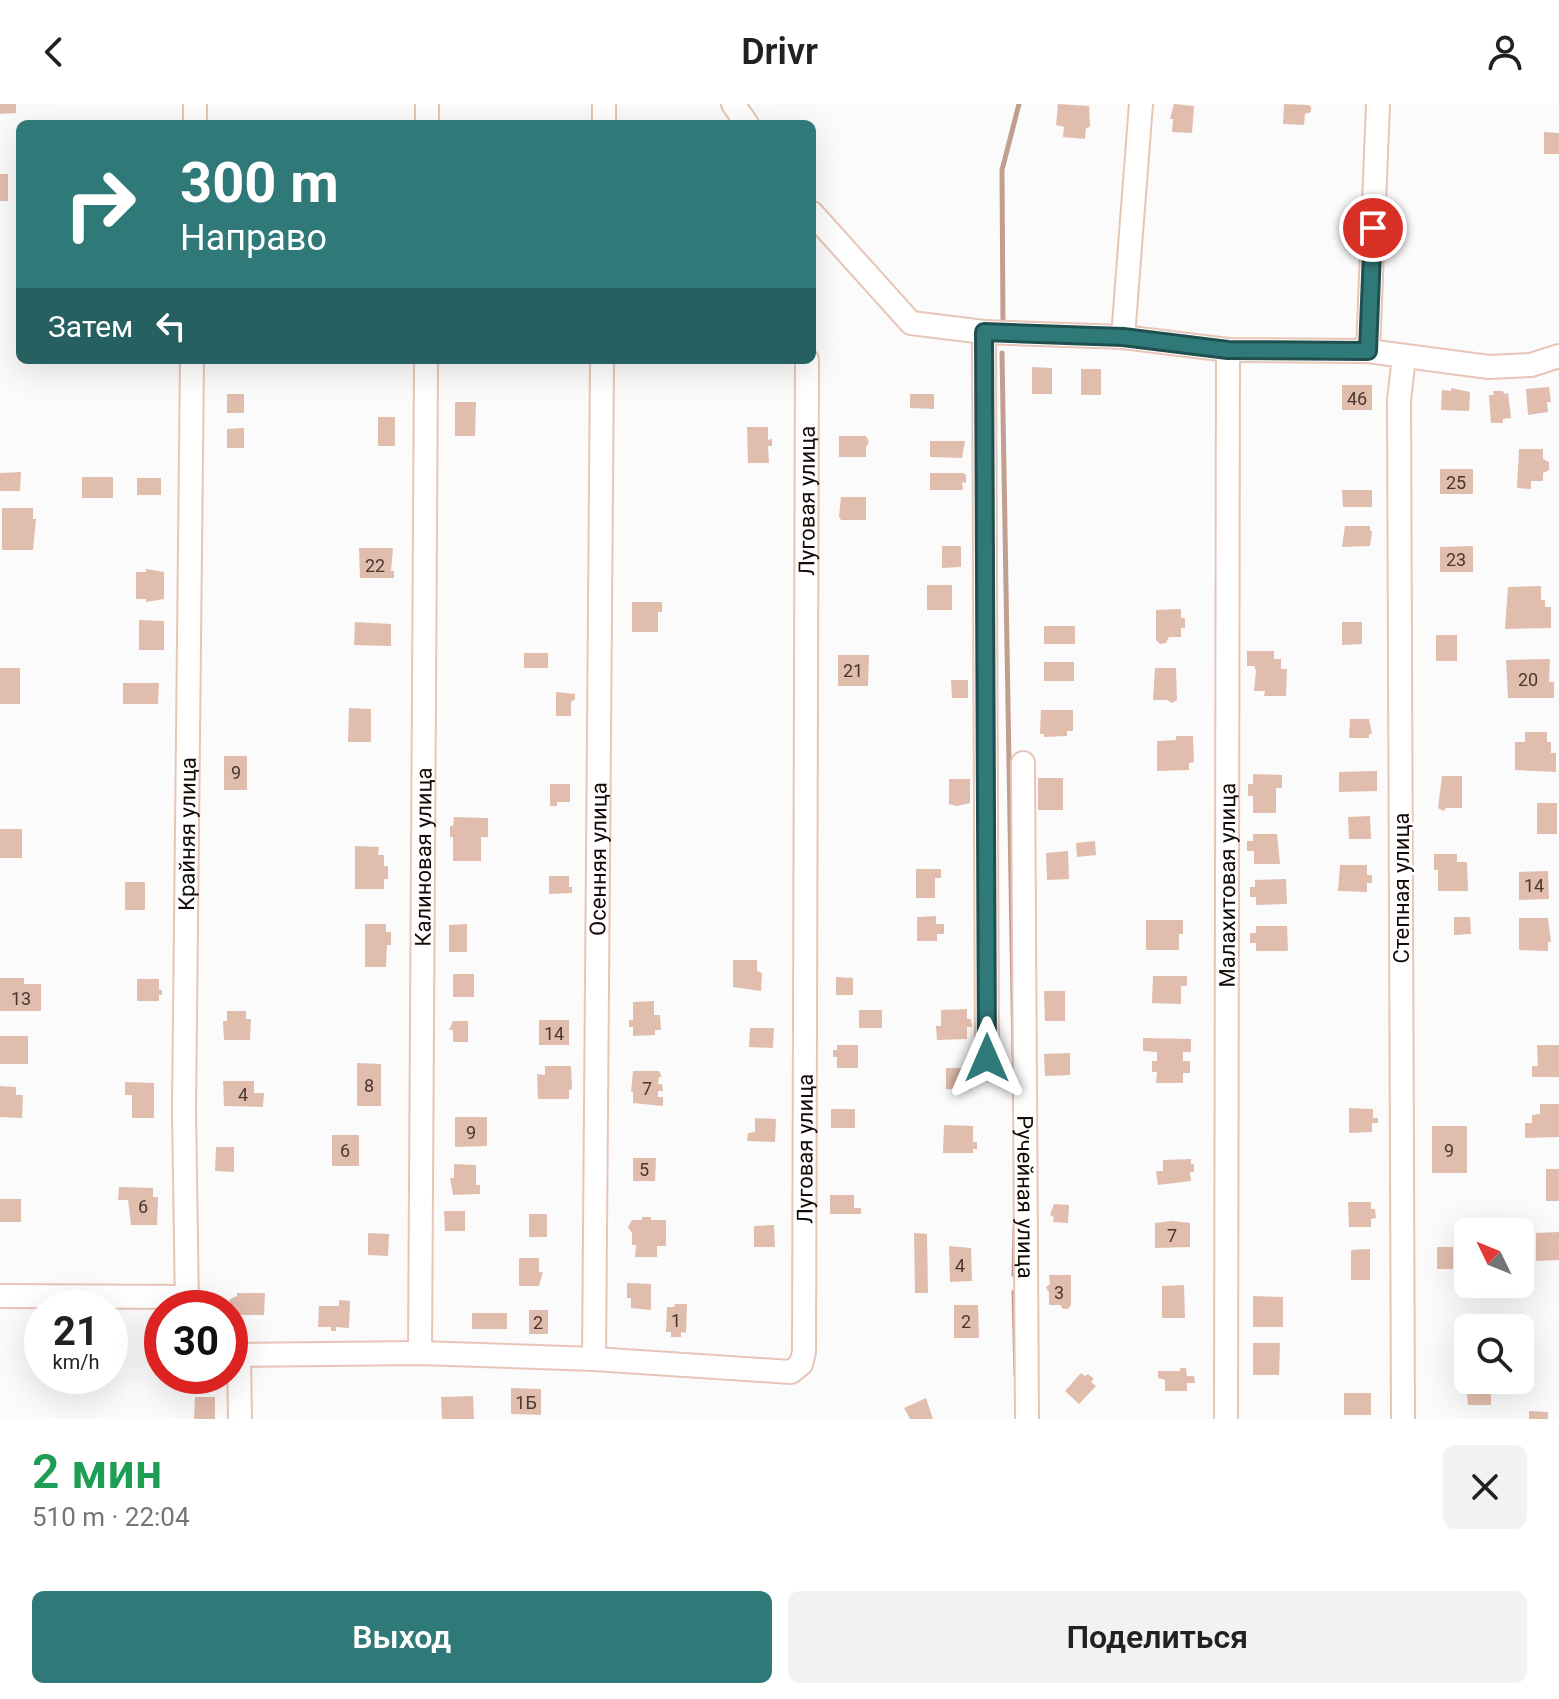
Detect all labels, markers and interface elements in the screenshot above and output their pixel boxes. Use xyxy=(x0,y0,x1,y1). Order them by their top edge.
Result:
icon: back xyxy=(32,30,76,74)
icon: person xyxy=(1483,30,1527,74)
text: Drivr xyxy=(741,31,818,73)
text: 300 m xyxy=(180,150,339,216)
icon: right xyxy=(48,152,152,256)
pin xyxy=(1339,194,1407,262)
icon: arrive xyxy=(1351,206,1395,250)
text: Направо xyxy=(180,217,327,259)
icon: left xyxy=(149,304,193,348)
text: Затем xyxy=(48,309,133,344)
house number: 46 xyxy=(1347,388,1367,409)
street label: Луговая улица xyxy=(794,426,819,576)
house number: 25 xyxy=(1446,472,1466,493)
house number: 23 xyxy=(1446,549,1466,570)
house number: 22 xyxy=(365,555,385,576)
house number: 21 xyxy=(843,660,863,681)
house number: 20 xyxy=(1518,669,1538,690)
street label: Крайняя улица xyxy=(174,757,200,911)
house number: 9 xyxy=(231,762,241,783)
street label: Калиновая улица xyxy=(410,767,436,947)
street label: Осенняя улица xyxy=(585,782,611,936)
street label: Малахитовая улица xyxy=(1214,783,1240,987)
street label: Степная улица xyxy=(1389,813,1414,963)
house number: 14 xyxy=(1524,875,1544,896)
house number: 13 xyxy=(11,988,31,1009)
position arrow xyxy=(945,1016,1029,1100)
house number: 14 xyxy=(544,1023,564,1044)
street label: Луговая улица xyxy=(792,1074,817,1224)
house number: 8 xyxy=(364,1075,374,1096)
house number: 7 xyxy=(642,1078,652,1099)
house number: 4 xyxy=(238,1084,248,1105)
street label: Ручейная улица xyxy=(1013,1115,1039,1279)
house number: 9 xyxy=(466,1122,476,1143)
house number: 6 xyxy=(340,1140,350,1161)
house number: 9 xyxy=(1444,1140,1454,1161)
house number: 5 xyxy=(639,1159,649,1180)
house number: 6 xyxy=(138,1196,148,1217)
north arrow xyxy=(1454,1218,1534,1298)
map controls xyxy=(1454,1218,1534,1394)
house number: 7 xyxy=(1167,1225,1177,1246)
house number: 4 xyxy=(955,1255,965,1276)
house number: 3 xyxy=(1054,1282,1064,1303)
speed limit sign: 30 xyxy=(144,1290,248,1394)
text: 21 xyxy=(53,1308,99,1355)
house number: 1 xyxy=(671,1310,681,1331)
house number: 2 xyxy=(961,1311,971,1332)
house number: 2 xyxy=(533,1312,543,1333)
button: search xyxy=(1454,1314,1534,1394)
text: km/h xyxy=(53,1350,99,1374)
house number: 1Б xyxy=(515,1392,537,1413)
text: 2 мин xyxy=(32,1443,162,1500)
button: close xyxy=(1443,1445,1527,1529)
text: 510 m · 22:04 xyxy=(32,1502,190,1532)
button: Выход xyxy=(32,1591,772,1683)
button: Поделиться xyxy=(788,1591,1527,1683)

